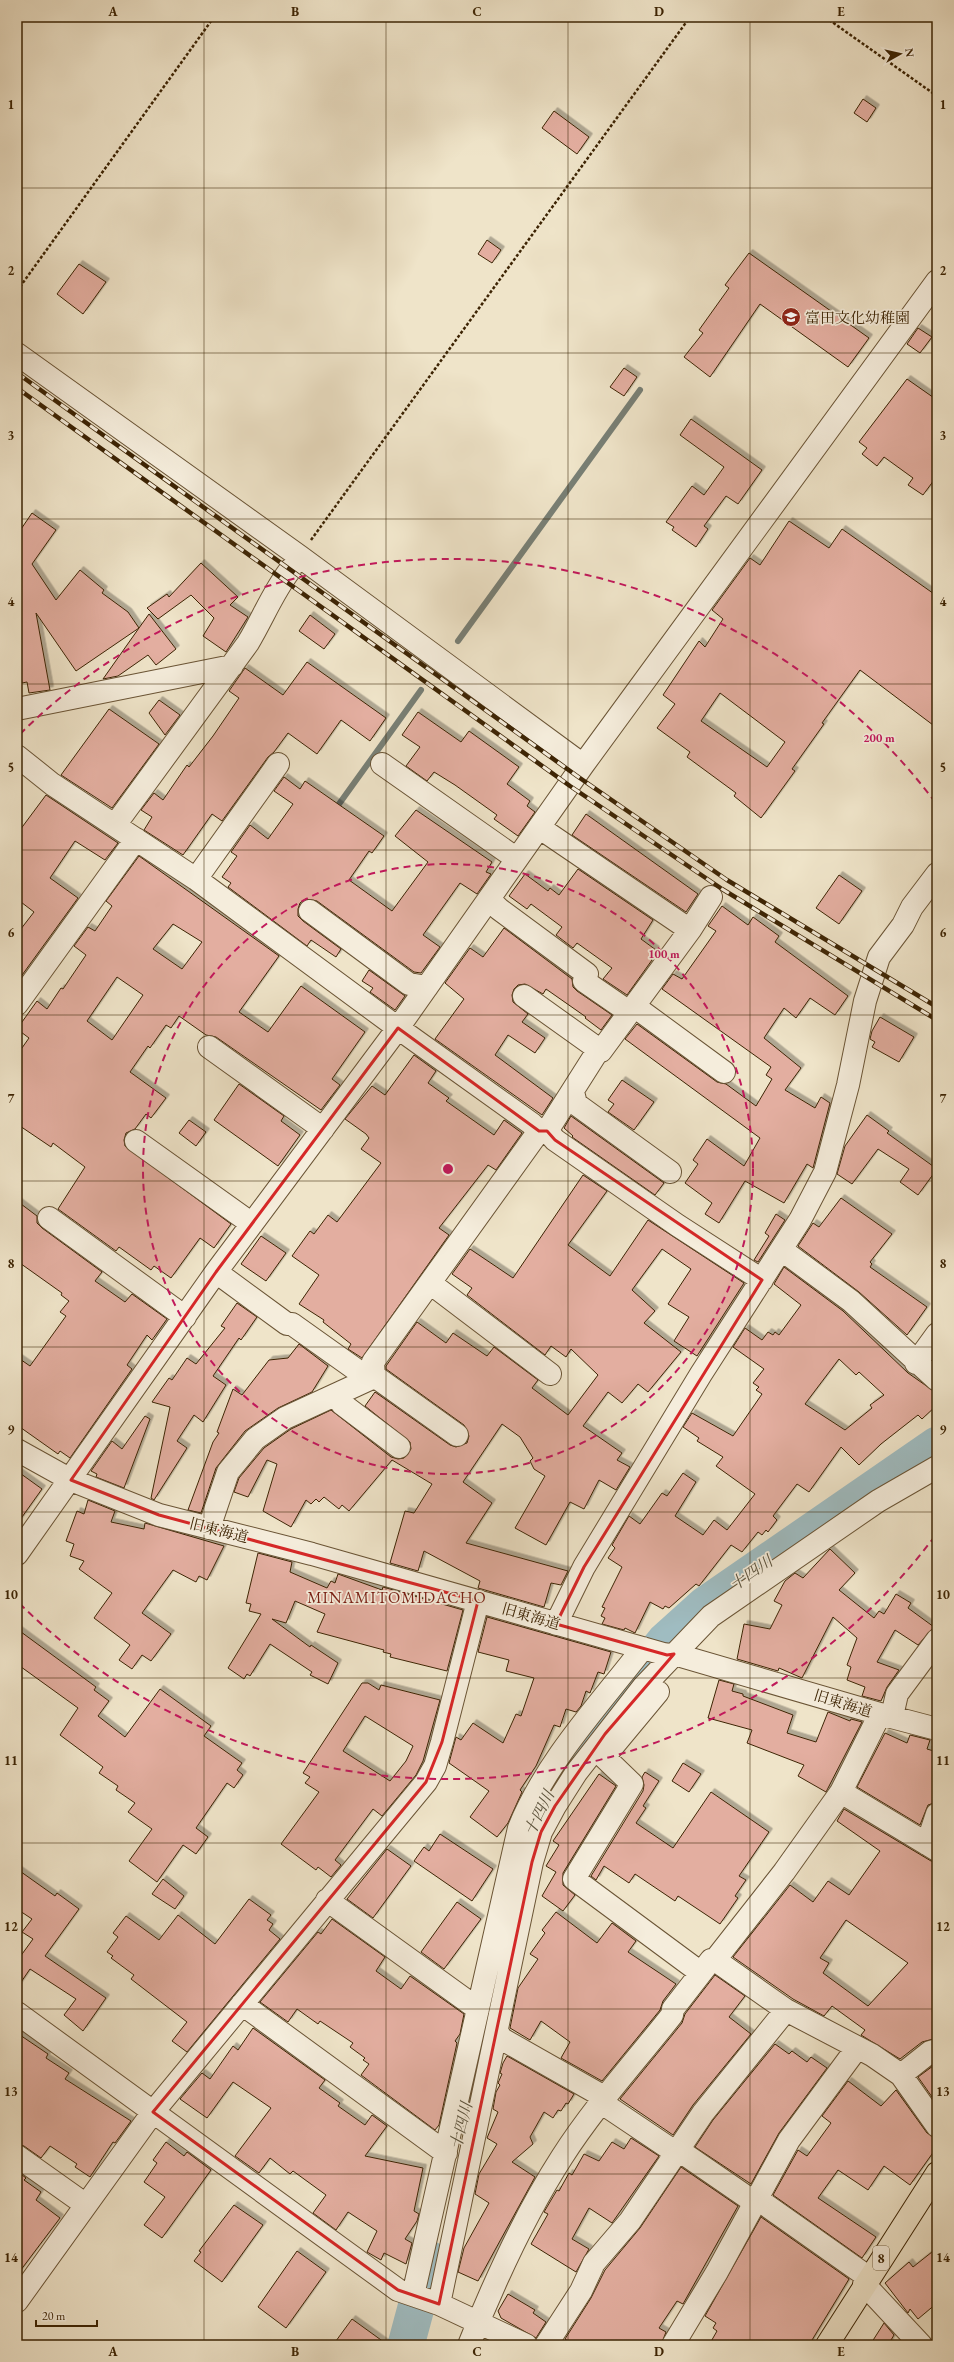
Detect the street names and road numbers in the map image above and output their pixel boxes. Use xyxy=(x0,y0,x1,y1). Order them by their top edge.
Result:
street label: 旧東海道 xyxy=(188,1514,250,1546)
street label: 旧東海道 xyxy=(500,1599,562,1633)
street label: 旧東海道 xyxy=(812,1685,874,1721)
road number: 8 xyxy=(873,2246,889,2270)

